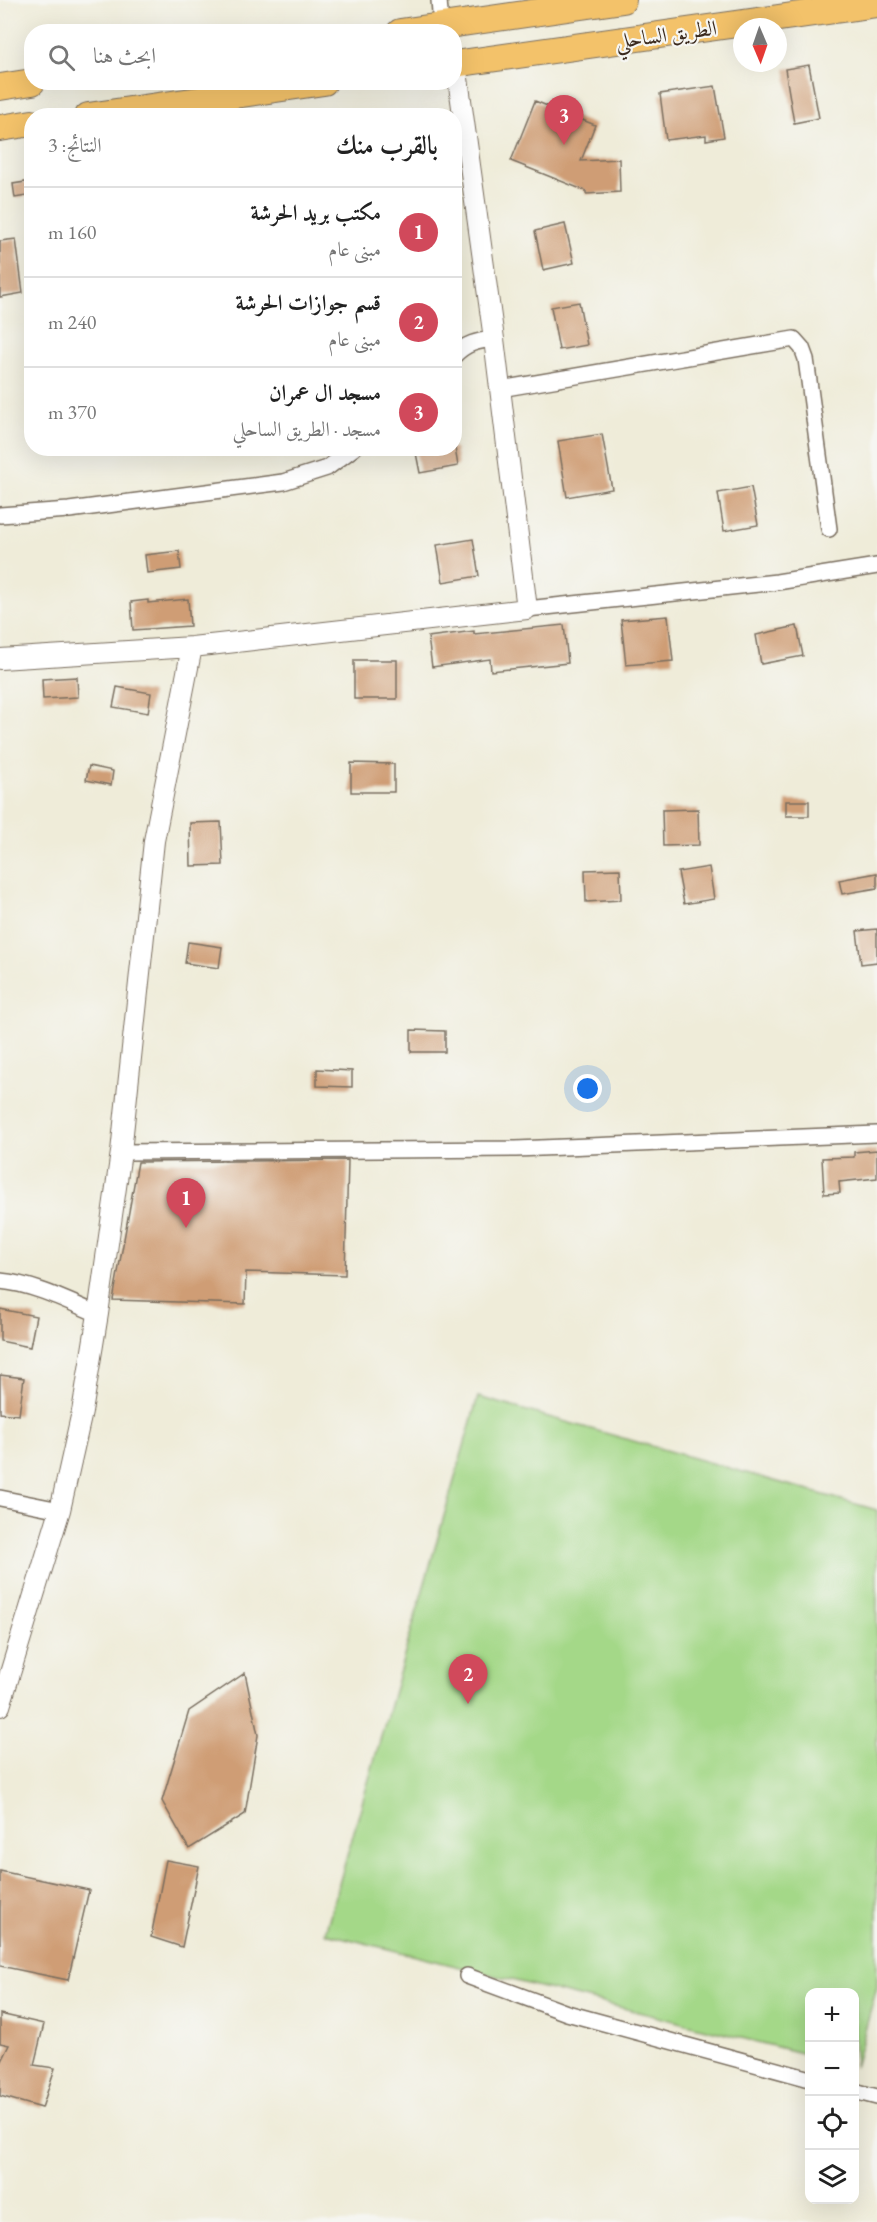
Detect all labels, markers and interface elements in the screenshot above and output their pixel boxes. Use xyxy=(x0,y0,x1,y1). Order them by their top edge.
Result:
street label: الطريق الساحلي xyxy=(614,14,719,61)
north arrow xyxy=(733,18,787,72)
search box xyxy=(24,24,462,90)
icon: search xyxy=(45,41,78,74)
text: ابحث هنا xyxy=(93,41,156,70)
pin: 3 xyxy=(544,96,584,145)
text: بالقرب منك xyxy=(336,128,438,162)
text: النتائج: 3 xyxy=(48,132,102,158)
text: مكتب بريد الحرشة xyxy=(250,198,381,227)
text: 160 m xyxy=(48,219,96,245)
text: 1 xyxy=(413,219,424,245)
text: مبنى عام xyxy=(328,236,381,262)
text: قسم جوازات الحرشة xyxy=(236,288,381,317)
text: 240 m xyxy=(48,309,96,335)
text: 2 xyxy=(413,309,424,335)
text: مبنى عام xyxy=(328,326,381,352)
text: مسجد ال عمران xyxy=(269,378,381,407)
text: 370 m xyxy=(48,399,96,425)
text: 3 xyxy=(413,399,424,425)
text: مسجد · الطريق الساحلي xyxy=(232,416,381,442)
your location xyxy=(573,1074,602,1103)
pin: 1 xyxy=(166,1178,206,1228)
pin: 2 xyxy=(448,1654,488,1704)
map controls xyxy=(805,1988,859,2204)
button: + xyxy=(805,1988,859,2042)
button: − xyxy=(805,2042,859,2096)
button: locate xyxy=(805,2096,859,2150)
button: layers xyxy=(805,2150,859,2204)

